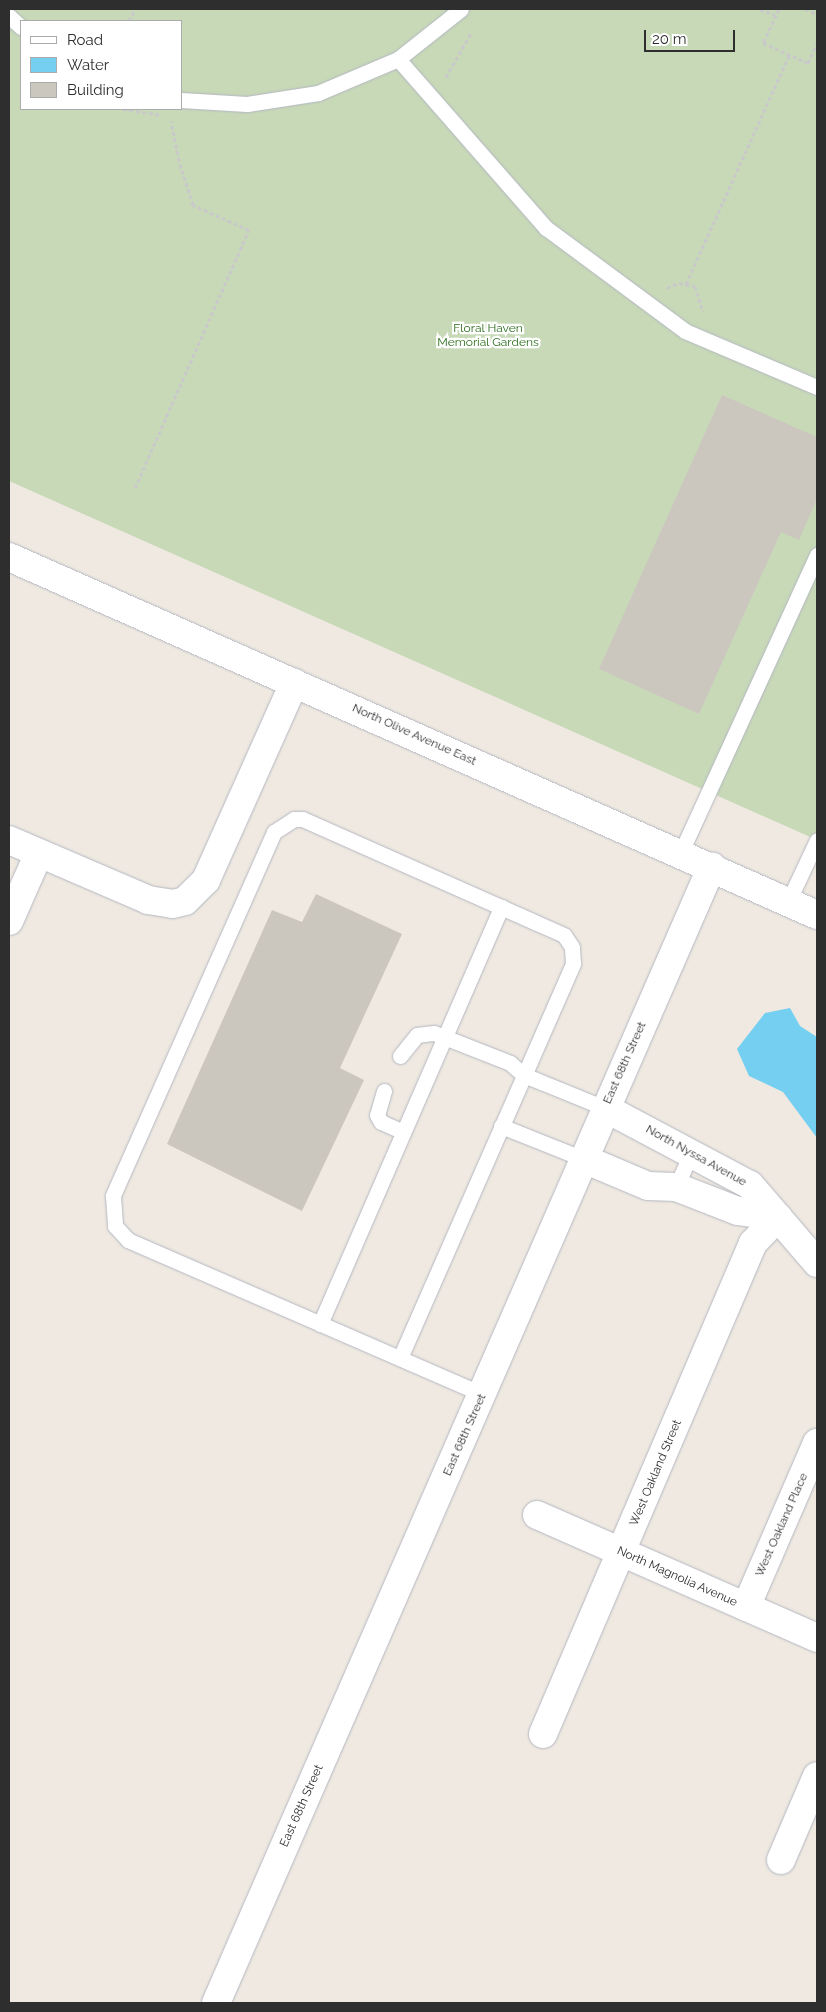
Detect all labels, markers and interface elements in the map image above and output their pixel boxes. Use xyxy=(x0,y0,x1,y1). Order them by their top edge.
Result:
legend xyxy=(20,20,182,110)
scale bar xyxy=(646,20,737,52)
text: 20 m xyxy=(652,30,687,48)
text: Road xyxy=(67,31,103,49)
text: Water xyxy=(67,56,109,74)
text: Building xyxy=(67,81,124,99)
park label: Floral Haven Memorial Gardens xyxy=(437,322,539,350)
street label: North Olive Avenue East xyxy=(350,701,478,769)
street label: East 68th Street xyxy=(600,1020,650,1106)
street label: North Nyssa Avenue xyxy=(643,1122,749,1190)
street label: East 68th Street xyxy=(440,1392,490,1478)
street label: West Oakland Street xyxy=(627,1418,685,1528)
street label: West Oakland Place xyxy=(753,1471,811,1579)
street label: North Magnolia Avenue xyxy=(614,1544,740,1610)
street label: East 68th Street xyxy=(277,1763,327,1849)

